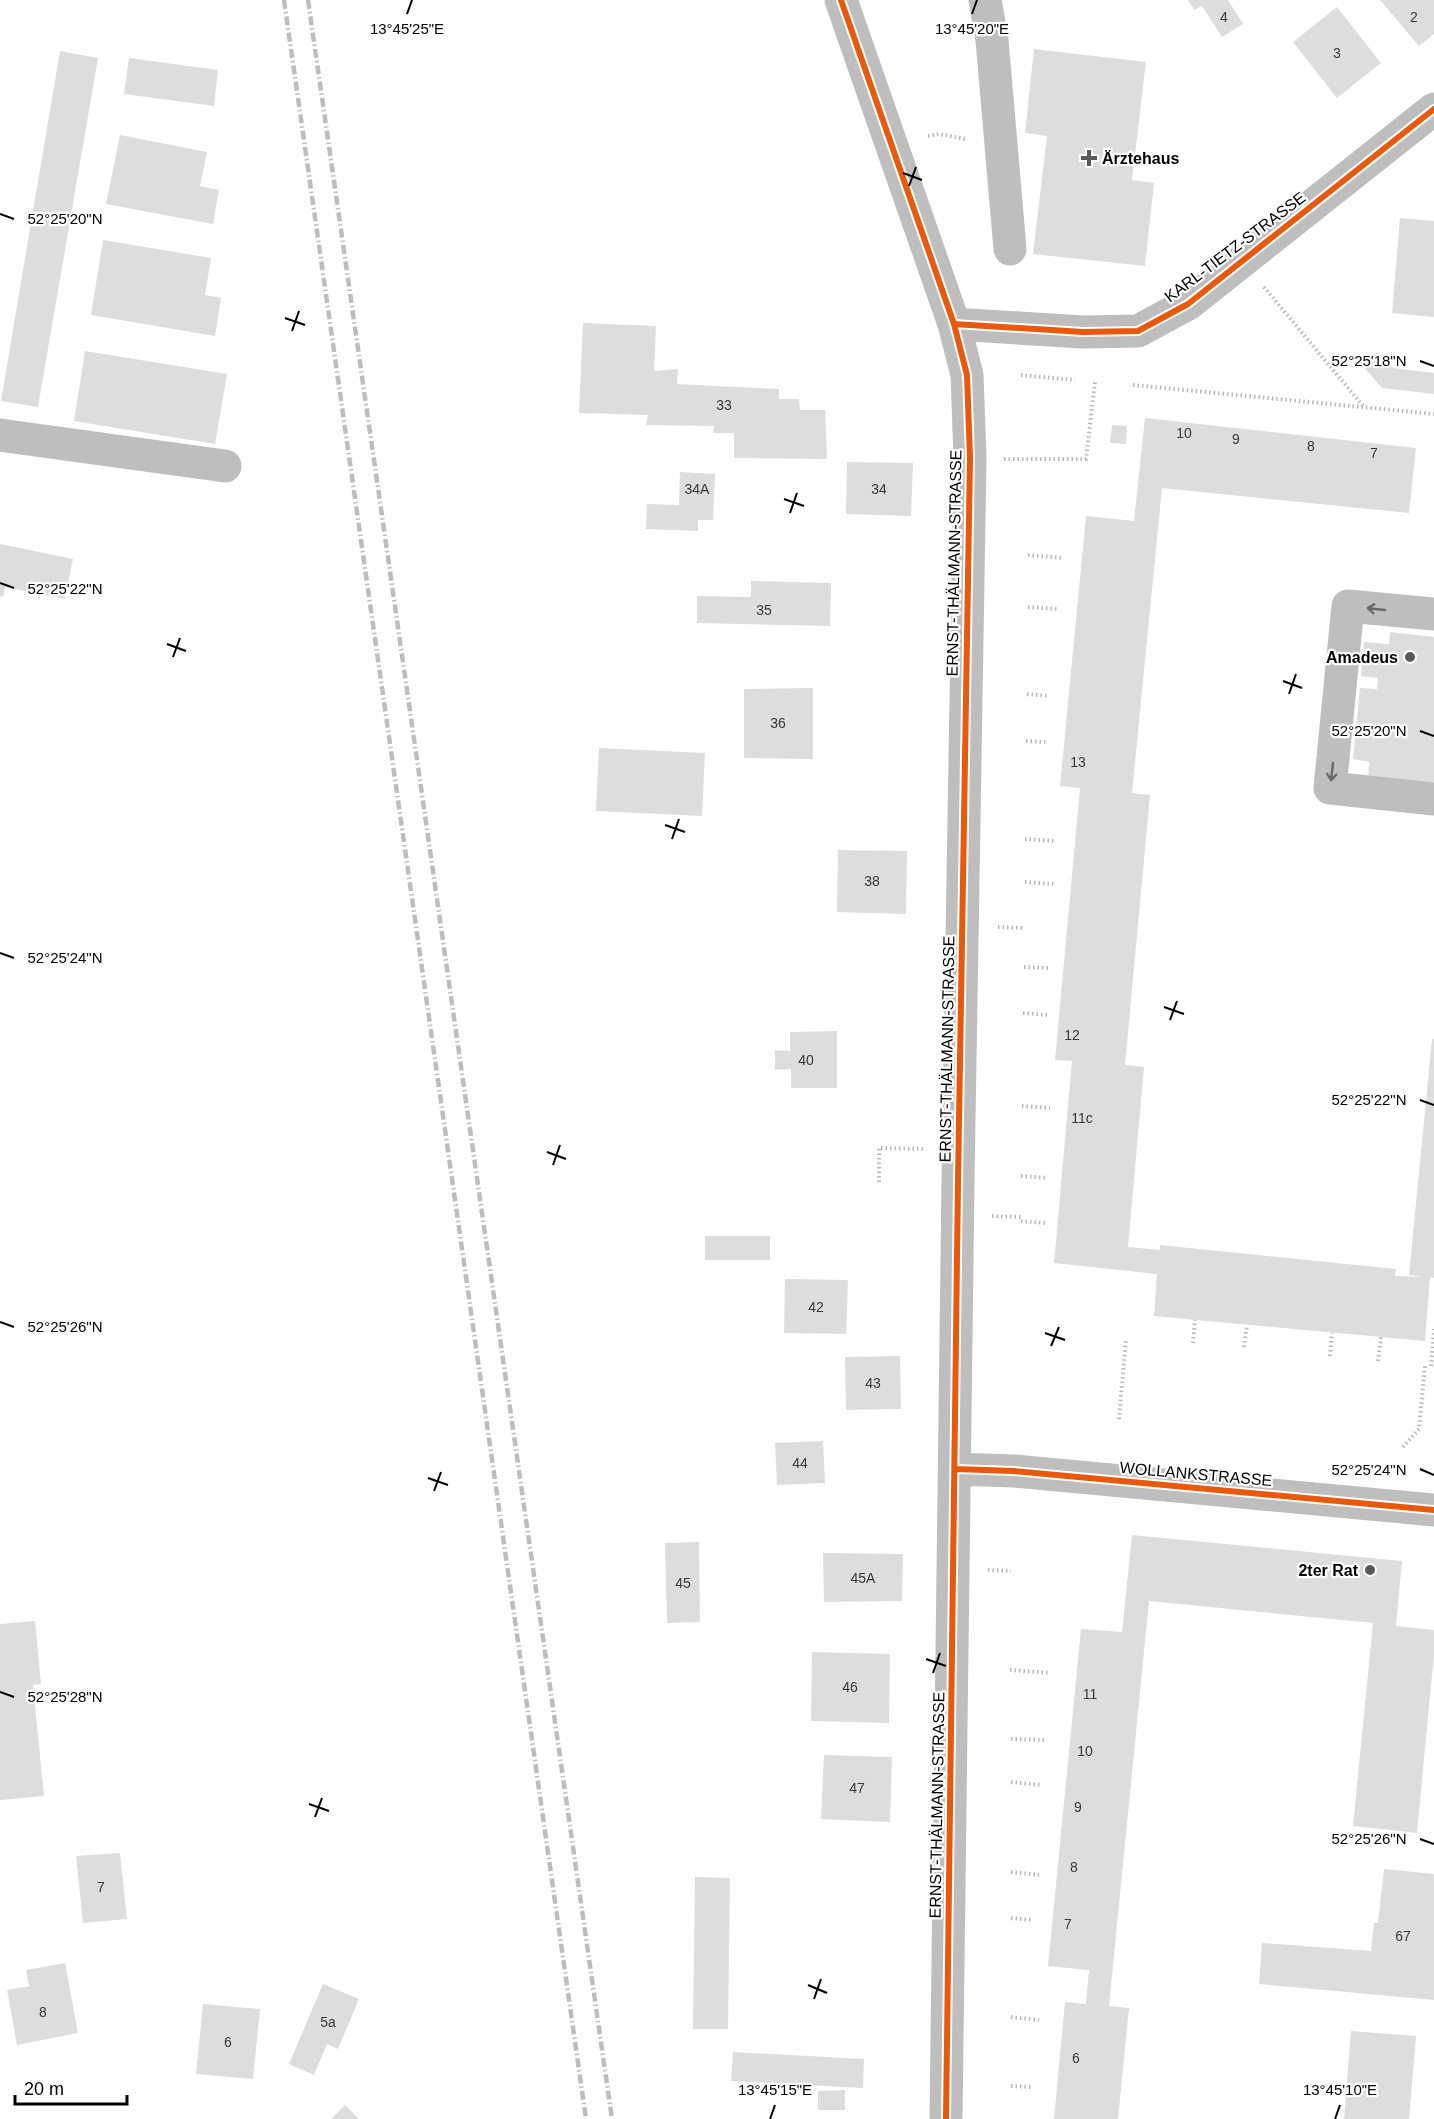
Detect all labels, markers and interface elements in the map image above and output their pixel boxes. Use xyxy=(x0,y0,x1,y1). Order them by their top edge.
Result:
house number: 4 xyxy=(1220,9,1228,25)
house number: 2 xyxy=(1410,9,1418,25)
text: 13°45'25"E xyxy=(370,20,444,37)
text: 13°45'20"E xyxy=(935,20,1009,37)
house number: 3 xyxy=(1333,45,1341,61)
marker: Ärztehaus xyxy=(1080,149,1098,167)
place label: Ärztehaus xyxy=(1102,150,1179,167)
street label: KARL-TIETZ-STRASSE xyxy=(1161,189,1309,305)
text: 52°25'20"N xyxy=(27,210,103,227)
text: 52°25'18"N xyxy=(1331,352,1407,369)
house number: 33 xyxy=(716,397,732,413)
house number: 10 xyxy=(1176,425,1192,441)
house number: 9 xyxy=(1232,431,1240,447)
house number: 8 xyxy=(1307,438,1315,454)
house number: 7 xyxy=(1370,445,1378,461)
street label: ERNST-THÄLMANN-STRASSE xyxy=(944,450,964,676)
house number: 34A xyxy=(685,481,710,497)
house number: 34 xyxy=(871,481,887,497)
text: 52°25'22"N xyxy=(27,580,103,597)
house number: 35 xyxy=(756,602,772,618)
one-way arrow xyxy=(1366,603,1386,614)
place label: Amadeus xyxy=(1326,649,1398,666)
marker: Amadeus xyxy=(1403,650,1417,664)
house number: 36 xyxy=(770,715,786,731)
text: 52°25'20"N xyxy=(1331,722,1407,739)
house number: 13 xyxy=(1070,754,1086,770)
one-way arrow xyxy=(1326,761,1337,781)
house number: 38 xyxy=(864,873,880,889)
street label: ERNST-THÄLMANN-STRASSE xyxy=(937,936,957,1162)
text: 52°25'24"N xyxy=(27,949,103,966)
house number: 12 xyxy=(1064,1027,1080,1043)
house number: 40 xyxy=(798,1052,814,1068)
text: 52°25'22"N xyxy=(1331,1091,1407,1108)
house number: 11c xyxy=(1071,1110,1093,1126)
house number: 42 xyxy=(808,1299,824,1315)
text: 52°25'26"N xyxy=(27,1318,103,1335)
house number: 43 xyxy=(865,1375,881,1391)
house number: 44 xyxy=(792,1455,808,1471)
street label: WOLLANKSTRASSE xyxy=(1119,1459,1273,1489)
text: 52°25'24"N xyxy=(1331,1461,1407,1478)
place label: 2ter Rat xyxy=(1298,1562,1359,1579)
marker: 2ter Rat xyxy=(1363,1563,1377,1577)
house number: 45A xyxy=(851,1570,876,1586)
house number: 45 xyxy=(675,1575,691,1591)
house number: 46 xyxy=(842,1679,858,1695)
house number: 11 xyxy=(1083,1686,1097,1702)
text: 52°25'28"N xyxy=(27,1688,103,1705)
street label: ERNST-THÄLMANN-STRASSE xyxy=(927,1692,947,1918)
house number: 10 xyxy=(1077,1743,1093,1759)
house number: 47 xyxy=(849,1780,865,1796)
house number: 9 xyxy=(1074,1799,1082,1815)
text: 52°25'26"N xyxy=(1331,1830,1407,1847)
house number: 8 xyxy=(1070,1859,1078,1875)
house number: 7 xyxy=(97,1879,105,1895)
house number: 7 xyxy=(1064,1916,1072,1932)
house number: 67 xyxy=(1395,1928,1411,1944)
house number: 8 xyxy=(39,2004,47,2020)
house number: 5a xyxy=(320,2014,336,2030)
house number: 6 xyxy=(224,2034,232,2050)
house number: 6 xyxy=(1072,2050,1080,2066)
scale bar xyxy=(15,2068,128,2106)
text: 20 m xyxy=(24,2079,64,2099)
text: 13°45'15"E xyxy=(738,2081,812,2098)
text: 13°45'10"E xyxy=(1303,2081,1377,2098)

